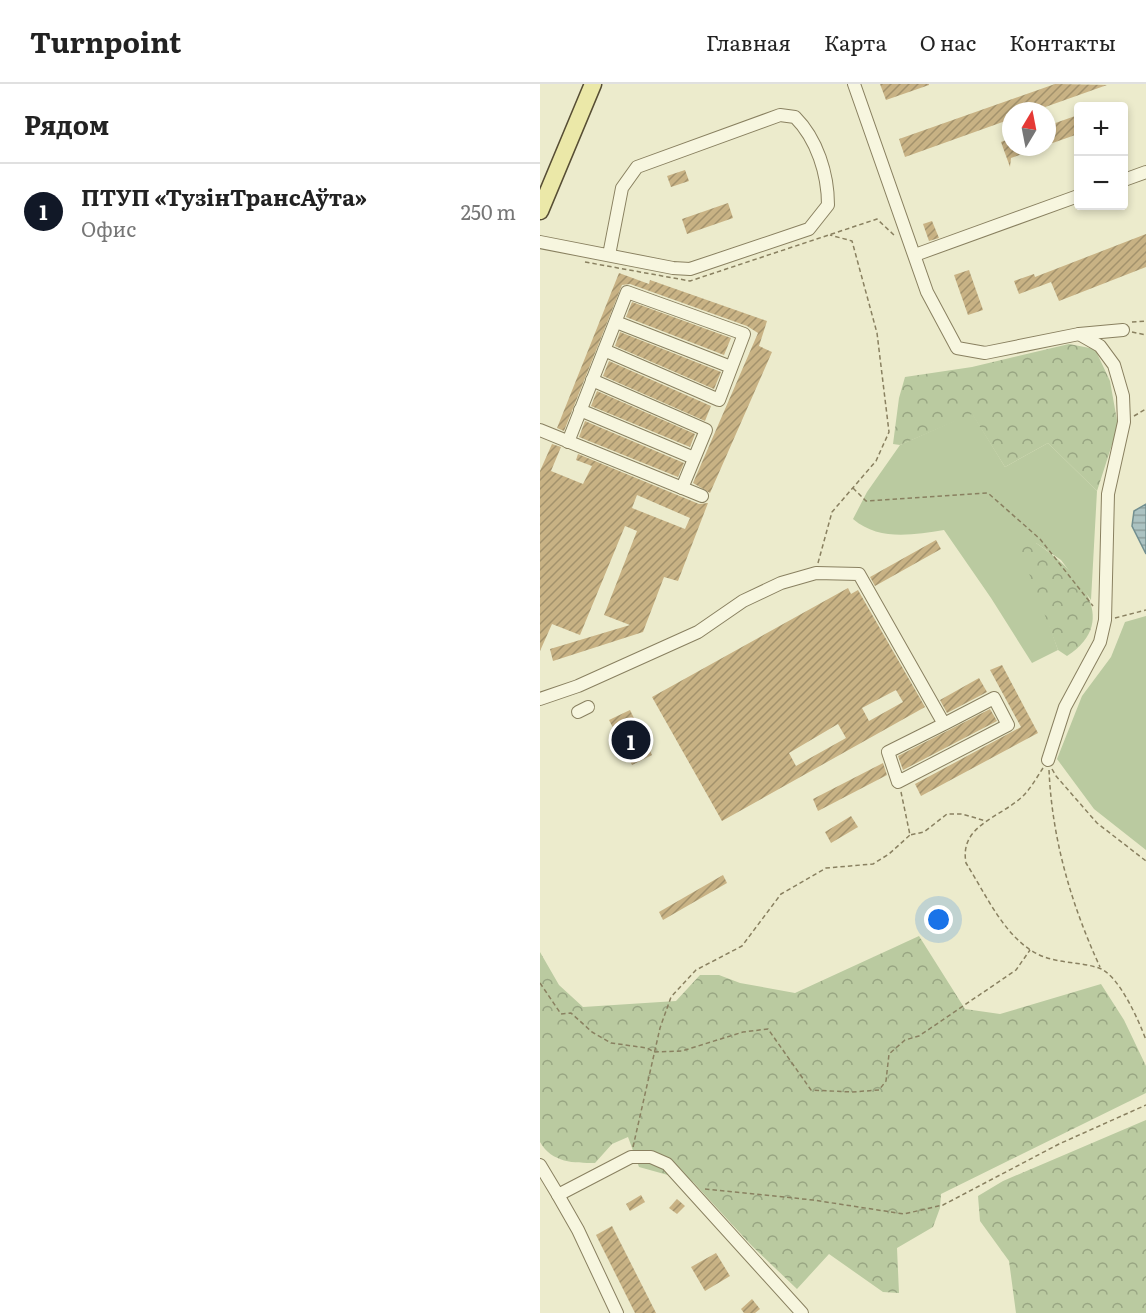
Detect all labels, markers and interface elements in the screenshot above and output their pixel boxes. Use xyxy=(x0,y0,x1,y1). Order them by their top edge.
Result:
text: Turnpoint xyxy=(30,20,181,62)
text: Главная xyxy=(706,26,791,57)
text: Карта xyxy=(824,26,887,57)
text: О нас xyxy=(920,26,976,57)
text: Контакты xyxy=(1009,26,1116,57)
north arrow xyxy=(1002,102,1056,156)
map controls xyxy=(1074,102,1128,210)
button: + xyxy=(1074,102,1128,156)
text: Рядом xyxy=(24,104,109,143)
button: − xyxy=(1074,156,1128,210)
text: ПТУП «ТузінТрансАўта» xyxy=(81,180,367,213)
text: 1 xyxy=(39,196,48,226)
text: 250 m xyxy=(461,196,516,226)
text: Офис xyxy=(81,213,136,243)
pin: 1 xyxy=(612,718,650,762)
your location xyxy=(924,905,953,934)

